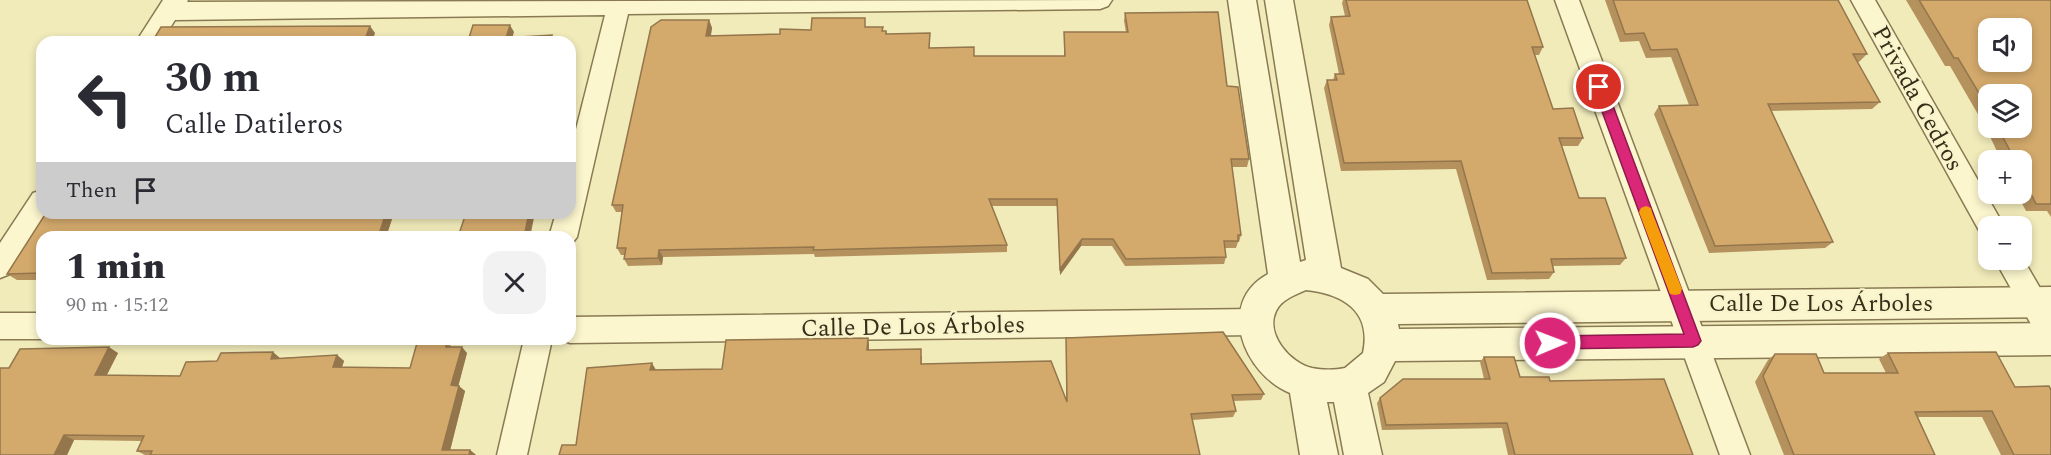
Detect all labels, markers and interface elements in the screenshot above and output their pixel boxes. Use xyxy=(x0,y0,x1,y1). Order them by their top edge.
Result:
map controls xyxy=(1978,18,2032,270)
button: sound xyxy=(1978,18,2032,72)
street label: Privada Cedros xyxy=(1862,19,1972,178)
text: 30 m xyxy=(165,47,260,110)
icon: left xyxy=(66,60,144,138)
pin xyxy=(1573,61,1624,112)
icon: arrive xyxy=(1582,70,1615,103)
button: layers xyxy=(1978,84,2032,138)
text: Calle Datileros xyxy=(165,104,343,146)
button: + xyxy=(1978,150,2032,204)
text: Then xyxy=(66,174,117,207)
icon: arrive xyxy=(129,174,162,207)
button: − xyxy=(1978,216,2032,270)
text: 1 min xyxy=(66,240,166,295)
button: close xyxy=(483,251,546,314)
street label: Calle De Los Árboles xyxy=(1709,286,1933,322)
text: 90 m · 15:12 xyxy=(66,290,168,320)
street label: Calle De Los Árboles xyxy=(800,307,1026,347)
position arrow xyxy=(1518,311,1582,375)

